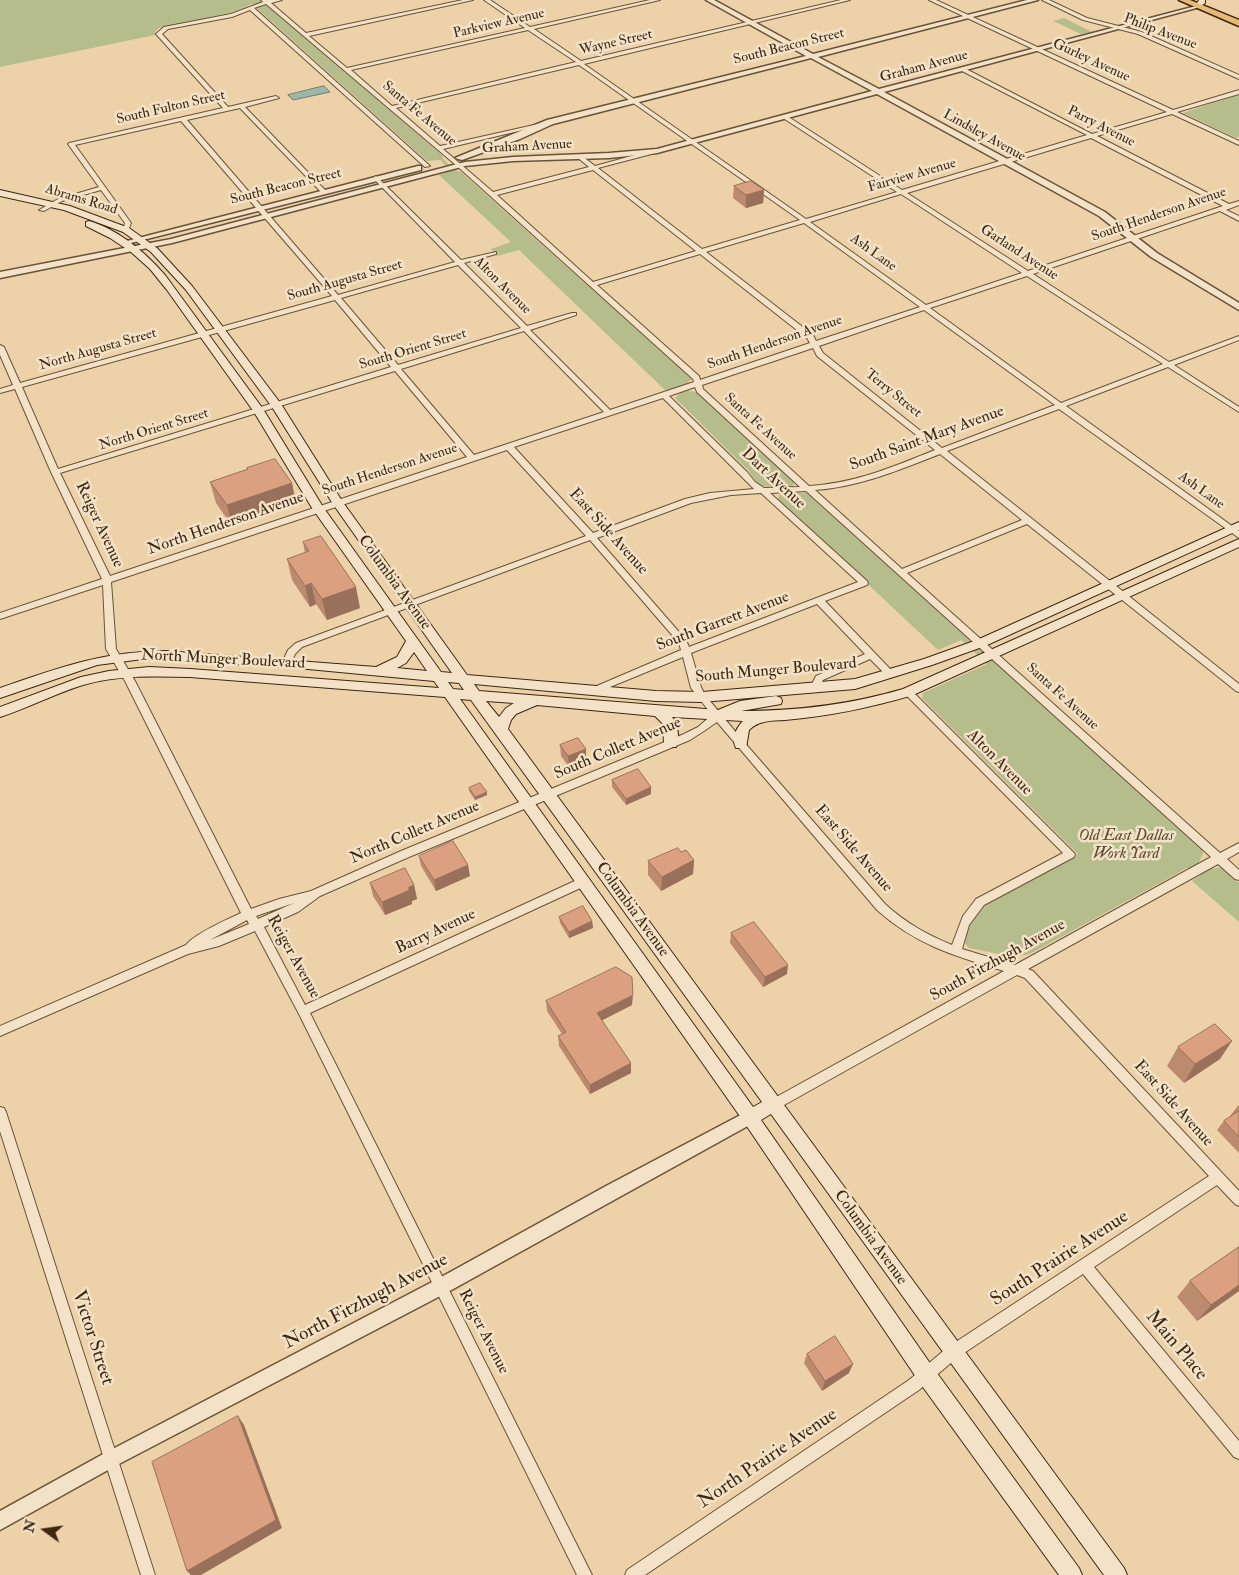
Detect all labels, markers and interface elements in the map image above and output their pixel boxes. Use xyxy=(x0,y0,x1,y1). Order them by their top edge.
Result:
street label: Parkview Avenue xyxy=(452,5,546,43)
street label: Philip Avenue xyxy=(1121,10,1199,54)
street label: South Beacon Street xyxy=(732,25,846,69)
street label: Wayne Street xyxy=(578,26,654,60)
street label: Gurley Avenue xyxy=(1050,36,1132,86)
street label: Graham Avenue xyxy=(878,47,970,87)
street label: Santa Fe Avenue xyxy=(378,78,460,150)
street label: South Fulton Street xyxy=(115,87,227,129)
street label: Parry Avenue xyxy=(1064,103,1138,151)
street label: Lindsley Avenue xyxy=(940,106,1028,166)
street label: Graham Avenue xyxy=(482,136,572,158)
street label: Fairview Avenue xyxy=(866,155,958,197)
street label: South Beacon Street xyxy=(229,165,343,209)
street label: Abrams Road xyxy=(43,181,119,219)
street label: South Henderson Avenue xyxy=(1090,184,1228,246)
street label: Garland Avenue xyxy=(977,222,1061,284)
street label: Ash Lane xyxy=(847,231,899,275)
street label: Alton Avenue xyxy=(470,254,534,318)
street label: South Augusta Street xyxy=(286,257,404,305)
street label: South Henderson Avenue xyxy=(706,312,844,374)
street label: North Augusta Street xyxy=(37,325,159,375)
street label: South Orient Street xyxy=(357,326,469,374)
street label: Terry Street xyxy=(861,366,925,422)
street label: Santa Fe Avenue xyxy=(720,390,800,464)
street label: South Saint Mary Avenue xyxy=(847,402,1007,476)
street label: North Orient Street xyxy=(97,405,211,455)
street label: South Henderson Avenue xyxy=(320,440,460,500)
street label: Dart Avenue xyxy=(737,445,809,513)
street label: Ash Lane xyxy=(1175,469,1227,513)
street label: Reiger Avenue xyxy=(71,479,127,571)
street label: East Side Avenue xyxy=(564,485,652,579)
street label: North Henderson Avenue xyxy=(145,488,307,560)
street label: Columbia Avenue xyxy=(353,532,435,634)
street label: South Garrett Avenue xyxy=(654,588,792,656)
street label: North Munger Boulevard xyxy=(140,646,306,674)
street label: South Munger Boulevard xyxy=(695,654,857,688)
street label: Santa Fe Avenue xyxy=(1022,660,1102,734)
street label: South Collett Avenue xyxy=(552,714,684,784)
street label: Alton Avenue xyxy=(962,726,1036,800)
street label: North Collett Avenue xyxy=(347,797,483,869)
street label: East Side Avenue xyxy=(810,801,896,897)
park label: Old East Dallas Work Yard xyxy=(1078,827,1174,865)
street label: Columbia Avenue xyxy=(591,859,673,961)
street label: Barry Avenue xyxy=(393,905,479,959)
street label: Reiger Avenue xyxy=(262,912,324,1002)
street label: South Fitzhugh Avenue xyxy=(927,916,1069,1006)
street label: East Side Avenue xyxy=(1129,1057,1217,1151)
street label: Columbia Avenue xyxy=(829,1187,911,1289)
street label: South Prairie Avenue xyxy=(987,1206,1133,1312)
street label: North Fitzhugh Avenue xyxy=(280,1249,452,1355)
street label: Reiger Avenue xyxy=(453,1286,513,1378)
street label: Victor Street xyxy=(66,1288,118,1388)
street label: Main Place xyxy=(1140,1306,1212,1386)
street label: North Prairie Avenue xyxy=(694,1404,842,1514)
north arrow xyxy=(20,1505,70,1555)
text: N xyxy=(20,1518,40,1534)

